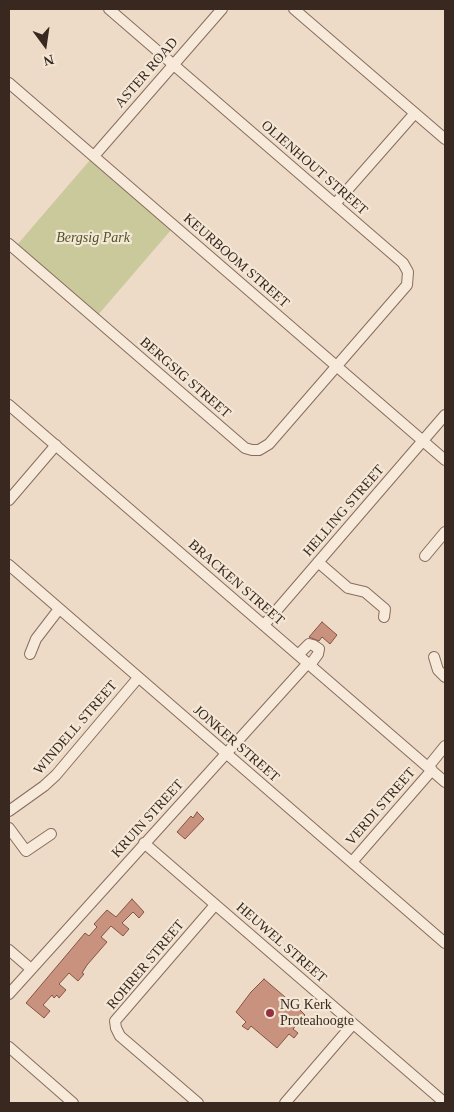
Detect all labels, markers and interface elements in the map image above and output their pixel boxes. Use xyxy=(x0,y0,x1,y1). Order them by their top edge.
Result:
north arrow xyxy=(20,20,70,70)
street label: ASTER ROAD xyxy=(112,34,182,112)
text: N xyxy=(42,52,55,69)
street label: OLIENHOUT STREET xyxy=(257,117,371,219)
street label: KEURBOOM STREET xyxy=(180,210,292,312)
park label: Bergsig Park xyxy=(56,230,130,246)
street label: BERGSIG STREET xyxy=(136,334,234,422)
street label: HELLING STREET xyxy=(300,462,388,560)
street label: BRACKEN STREET xyxy=(185,537,287,629)
street label: WINDELL STREET xyxy=(31,678,121,778)
street label: JONKER STREET xyxy=(190,702,282,786)
street label: VERDI STREET xyxy=(343,765,419,849)
street label: KRUIN STREET xyxy=(109,777,187,861)
street label: HEUWEL STREET xyxy=(233,899,329,987)
street label: ROHRER STREET xyxy=(104,917,188,1013)
place label: NG Kerk Proteahoogte xyxy=(280,997,354,1030)
marker: NG Kerk Proteahoogte xyxy=(264,1007,276,1019)

